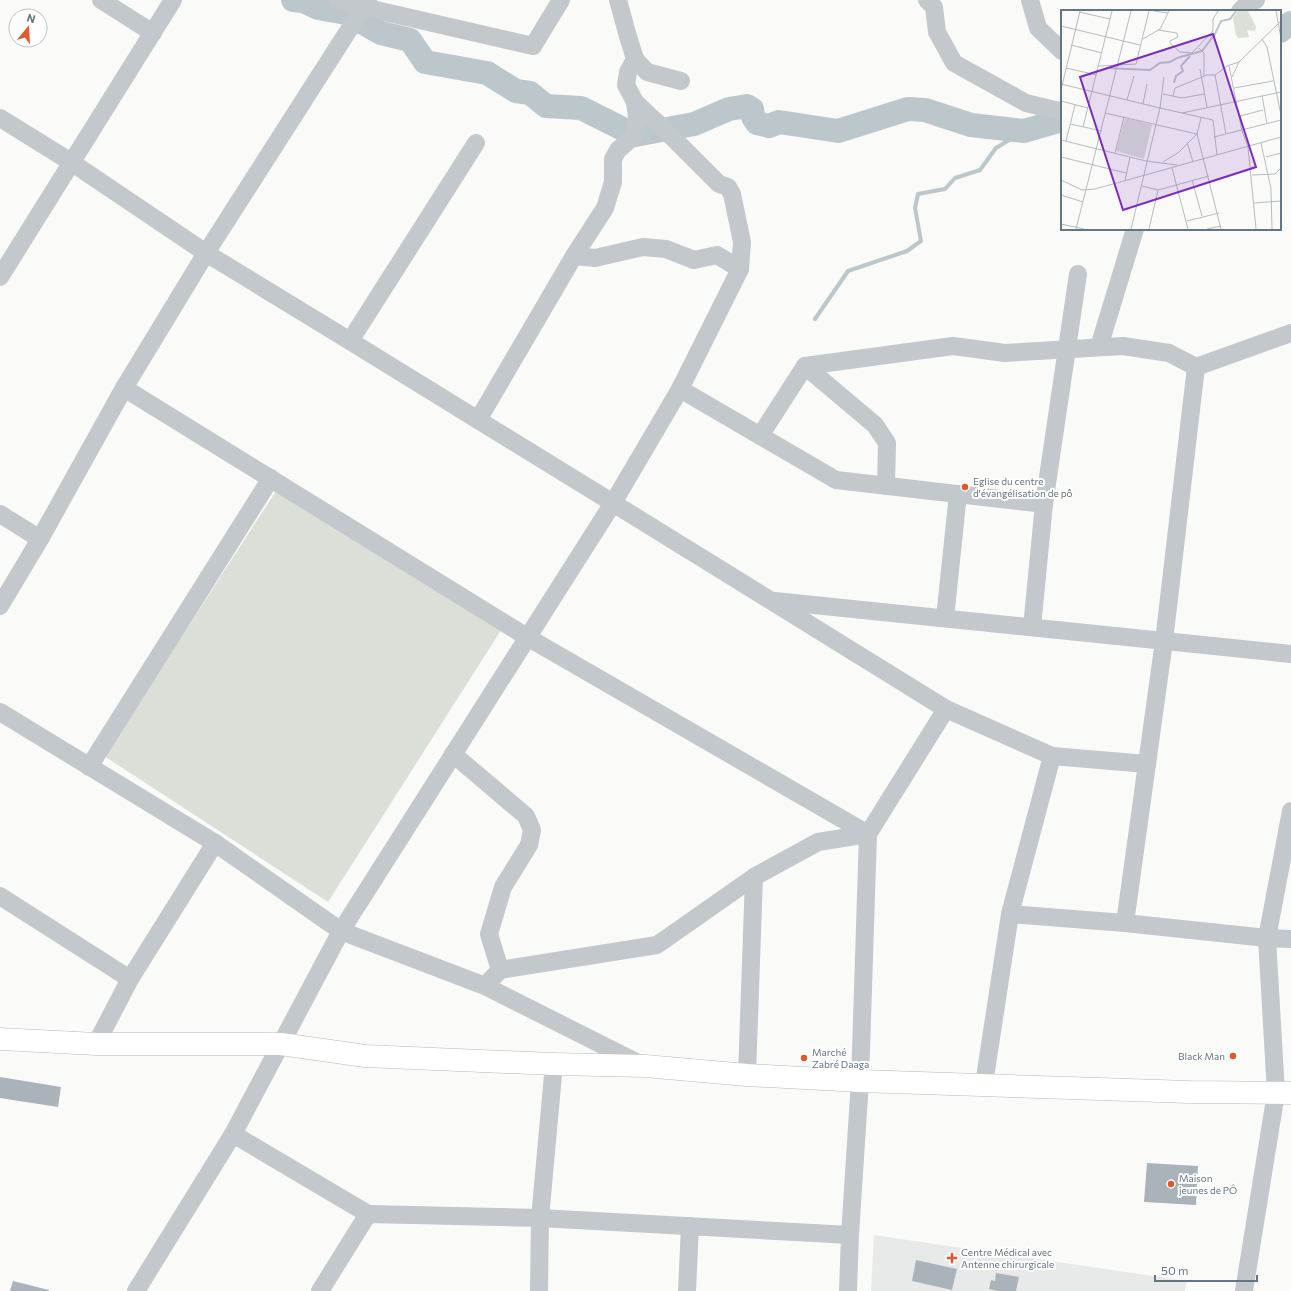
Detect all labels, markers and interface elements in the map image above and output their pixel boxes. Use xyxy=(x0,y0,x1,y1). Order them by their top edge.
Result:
north arrow xyxy=(8,8,48,48)
inset map xyxy=(1061,10,1281,230)
text: N xyxy=(25,11,37,25)
place label: Eglise du centre d'évangélisation de pô xyxy=(973,475,1073,499)
marker: Eglise du centre d'évangélisation de pô xyxy=(960,482,970,492)
place label: Marché Zabré Daaga xyxy=(812,1046,869,1070)
place label: Black Man xyxy=(1178,1050,1225,1062)
marker: Black Man xyxy=(1228,1051,1238,1061)
marker: Marché Zabré Daaga xyxy=(799,1053,809,1063)
place label: Maison jeunes de PÔ xyxy=(1179,1172,1237,1196)
marker: Maison jeunes de PÔ xyxy=(1166,1179,1176,1189)
place label: Centre Médical avec Antenne chirurgicale xyxy=(961,1246,1054,1270)
marker: Centre Médical avec Antenne chirurgicale xyxy=(946,1252,958,1264)
scale bar xyxy=(1155,1257,1257,1283)
text: 50 m xyxy=(1161,1263,1189,1277)

